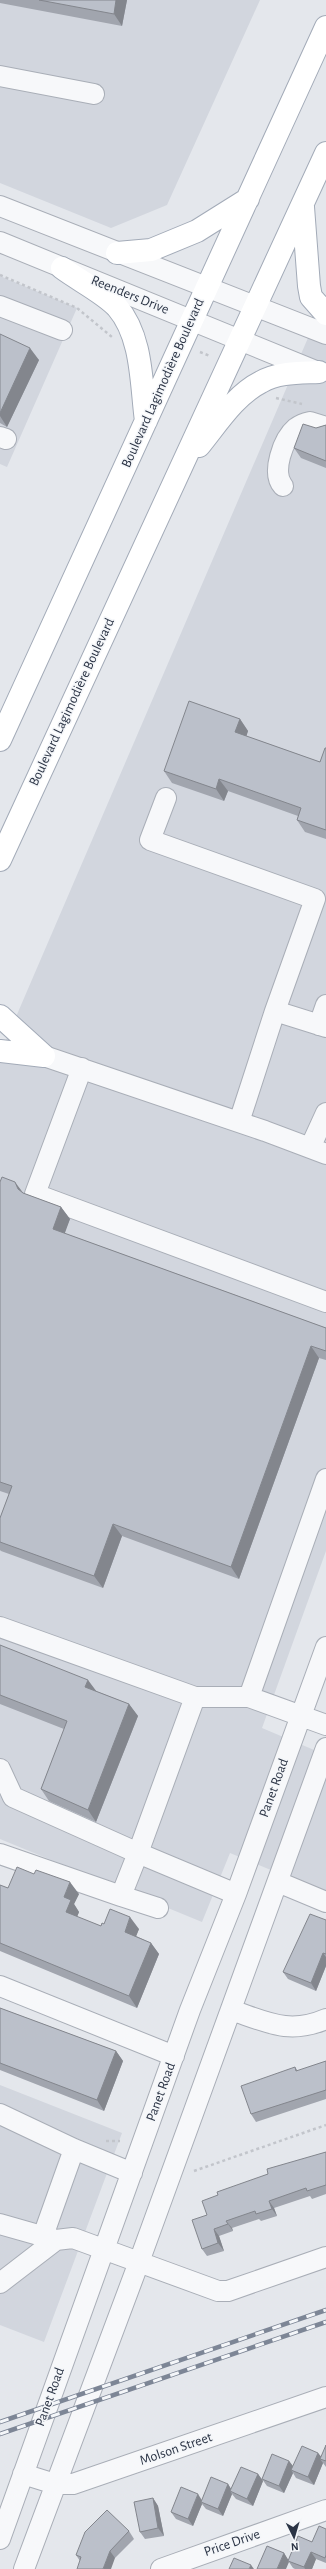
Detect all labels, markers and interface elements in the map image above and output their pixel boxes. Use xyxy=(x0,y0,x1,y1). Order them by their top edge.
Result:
street label: Reenders Drive xyxy=(89,273,171,317)
street label: Boulevard Lagimodière Boulevard xyxy=(119,296,207,470)
street label: Boulevard Lagimodière Boulevard xyxy=(27,616,117,788)
street label: Panet Road xyxy=(257,1757,291,1819)
street label: Panet Road xyxy=(144,2061,178,2123)
street label: Panet Road xyxy=(33,2366,67,2428)
street label: Molson Street xyxy=(138,2430,214,2468)
north arrow xyxy=(274,2517,314,2557)
street label: Price Drive xyxy=(202,2527,262,2559)
text: N xyxy=(291,2541,299,2552)

